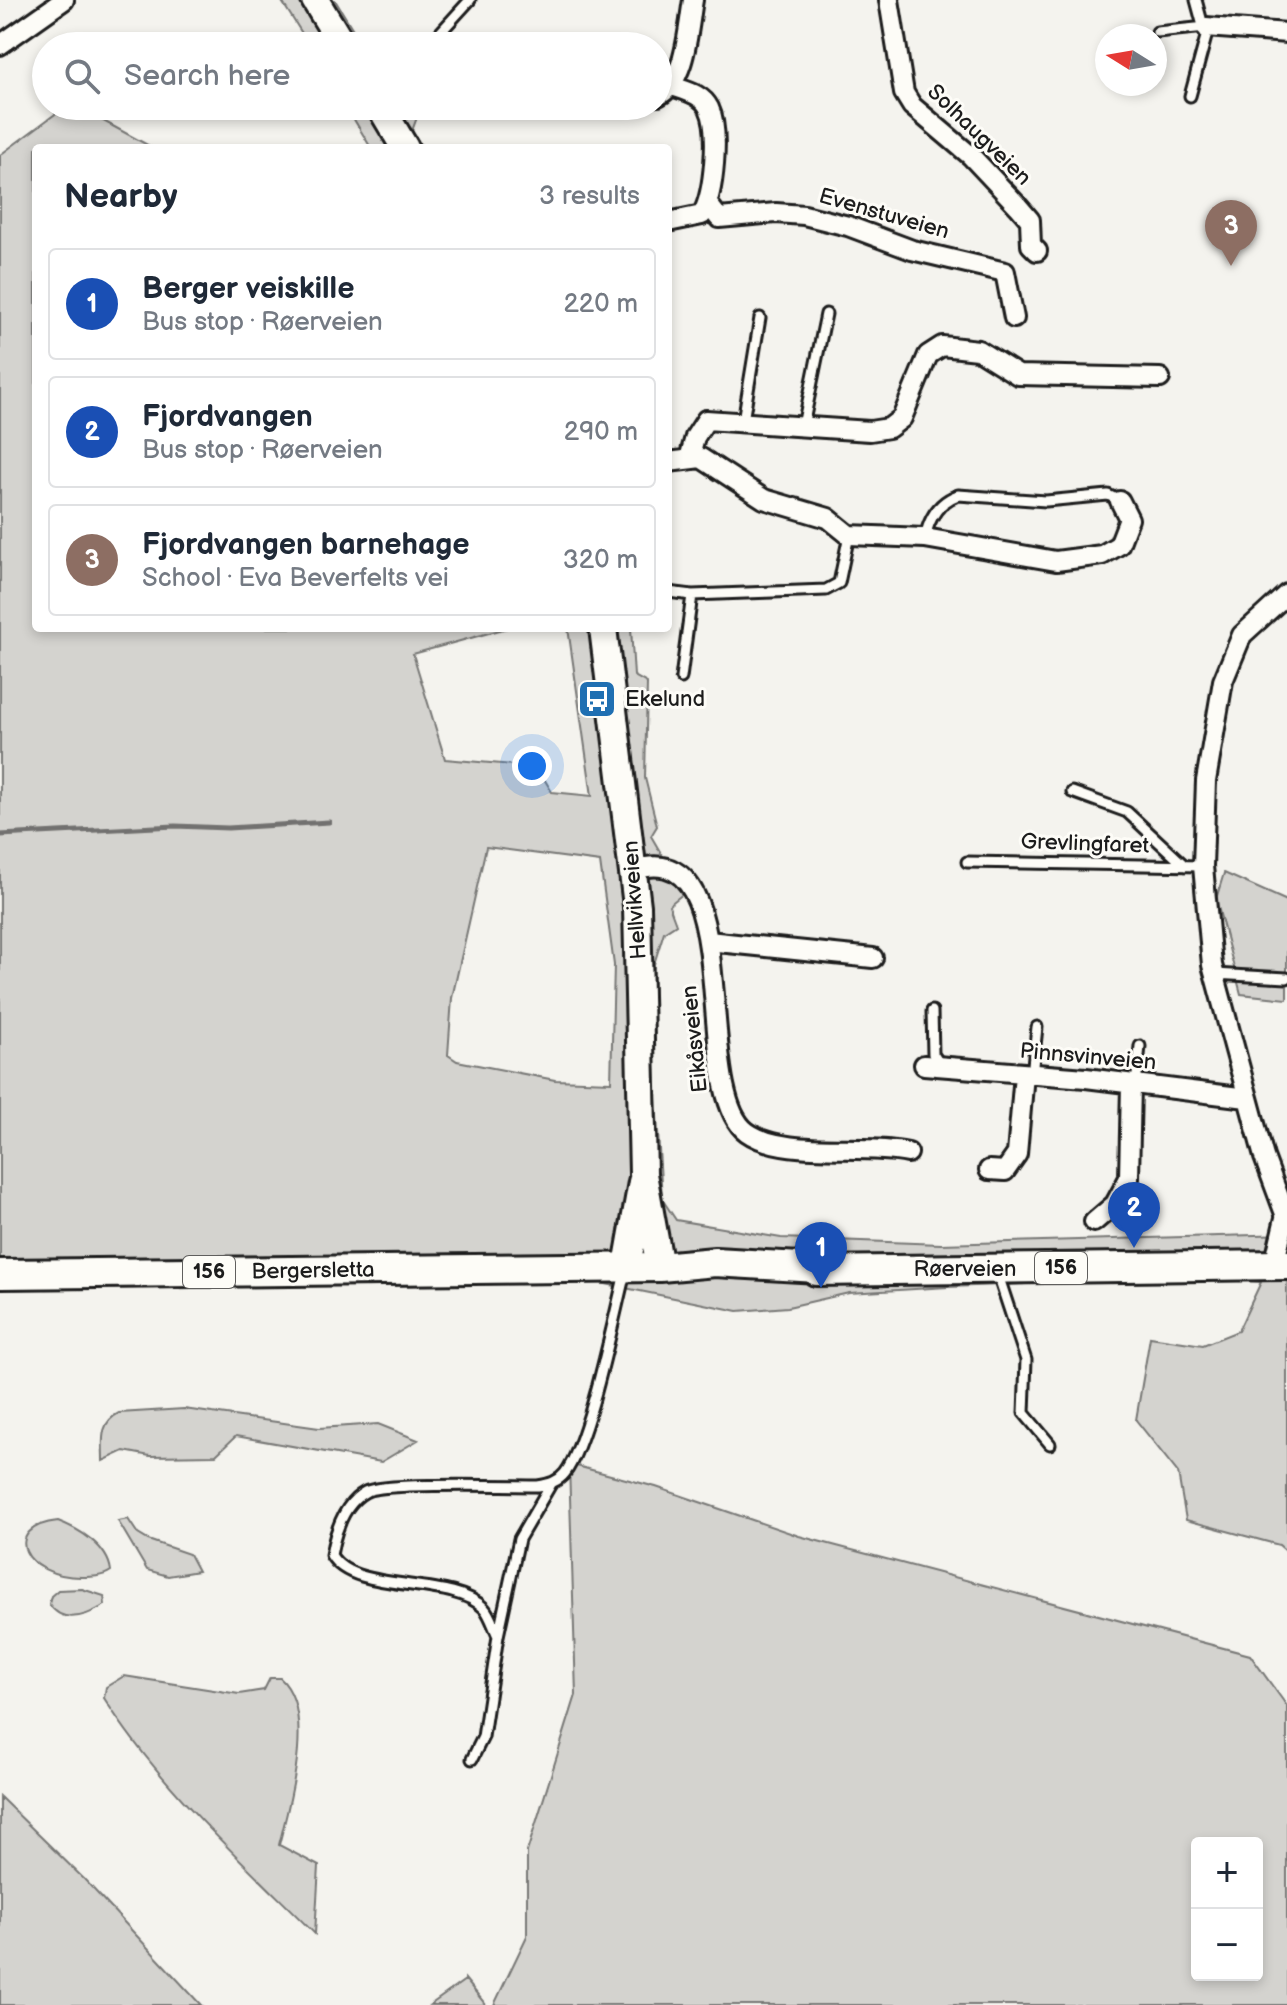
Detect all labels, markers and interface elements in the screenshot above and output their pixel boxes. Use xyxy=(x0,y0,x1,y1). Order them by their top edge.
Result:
north arrow xyxy=(1095,24,1167,96)
search box xyxy=(32,32,672,120)
icon: search xyxy=(60,54,104,98)
text: Search here xyxy=(124,58,290,94)
street label: Solhaugveien xyxy=(921,79,1037,191)
text: Nearby xyxy=(64,176,178,217)
text: 3 results xyxy=(539,181,640,212)
street label: Evenstuveien xyxy=(816,183,952,245)
pin: 3 xyxy=(1205,200,1257,266)
text: Berger veiskille xyxy=(142,271,354,307)
text: 1 xyxy=(87,289,97,320)
text: 220 m xyxy=(564,289,638,320)
text: Bus stop · Røerveien xyxy=(142,307,383,338)
text: Fjordvangen xyxy=(142,399,313,435)
text: 2 xyxy=(84,417,100,448)
text: 290 m xyxy=(564,417,638,448)
text: Bus stop · Røerveien xyxy=(142,435,383,466)
text: Fjordvangen barnehage xyxy=(142,527,469,563)
text: 3 xyxy=(84,545,100,576)
text: 320 m xyxy=(563,545,638,576)
text: School · Eva Beverfelts vei xyxy=(142,563,449,594)
bus stop icon: Ekelund xyxy=(576,678,618,720)
place label: Ekelund xyxy=(625,686,705,713)
your location xyxy=(512,746,552,786)
street label: Grevlingfaret xyxy=(1020,828,1150,860)
street label: Hellvikveien xyxy=(617,840,653,960)
street label: Eikåsveien xyxy=(676,984,714,1094)
street label: Pinnsvinveien xyxy=(1019,1038,1157,1076)
pin: 2 xyxy=(1108,1182,1160,1248)
pin: 1 xyxy=(795,1222,847,1288)
road number: 156 xyxy=(1035,1252,1087,1284)
road number: 156 xyxy=(183,1256,235,1288)
street label: Bergersletta xyxy=(251,1256,375,1286)
street label: Røerveien xyxy=(914,1256,1016,1283)
map controls xyxy=(1191,1837,1263,1981)
button: + xyxy=(1191,1837,1263,1909)
button: − xyxy=(1191,1909,1263,1981)

